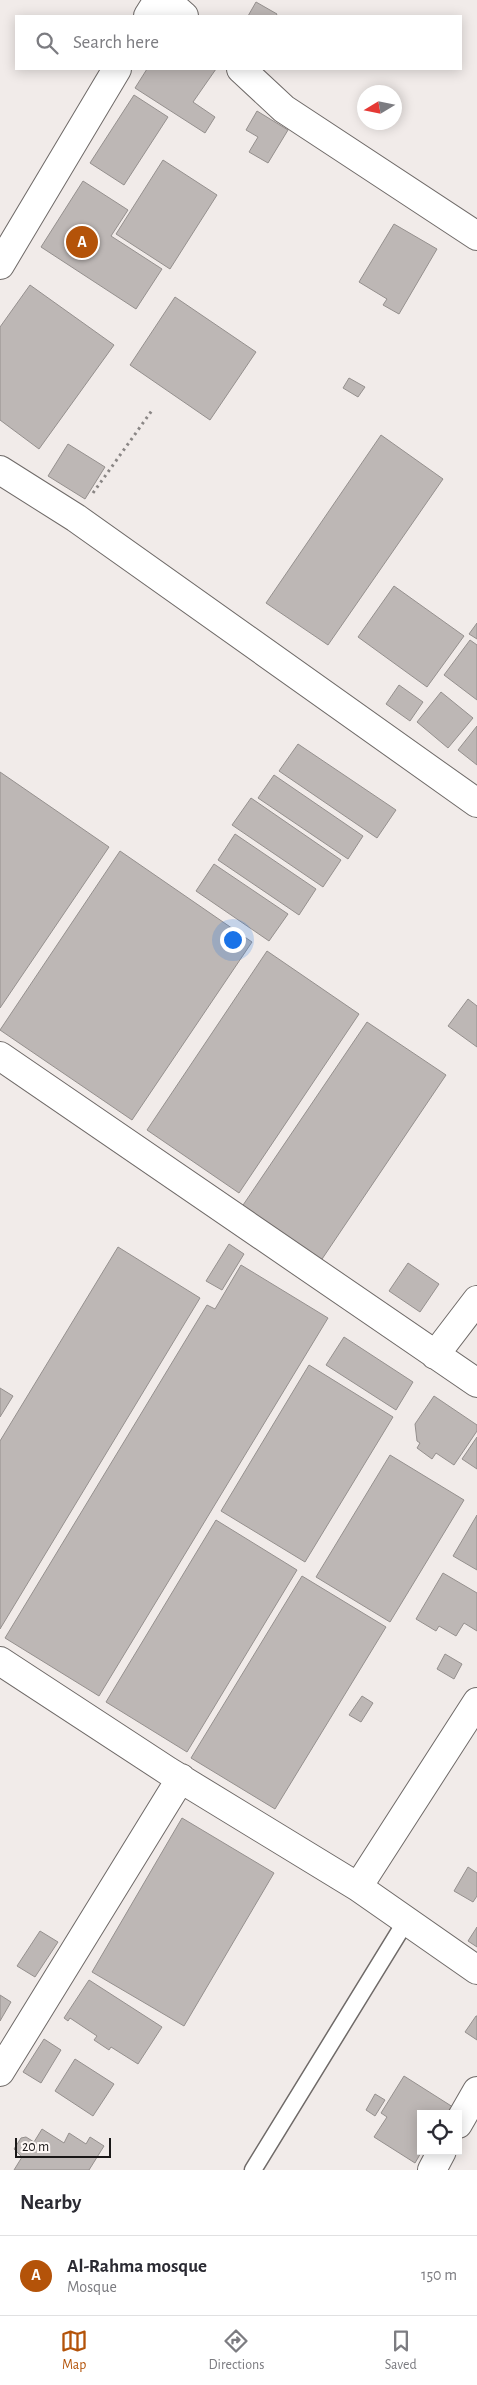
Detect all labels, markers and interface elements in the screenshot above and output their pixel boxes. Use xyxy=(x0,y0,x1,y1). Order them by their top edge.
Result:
search box xyxy=(15,15,462,70)
icon: search xyxy=(33,29,61,57)
text: Search here xyxy=(73,33,159,52)
north arrow xyxy=(357,85,402,130)
pin: A xyxy=(66,223,98,261)
your location xyxy=(220,927,246,953)
map controls xyxy=(417,2110,462,2155)
button: locate xyxy=(417,2110,462,2155)
scale bar xyxy=(15,2135,111,2158)
text: 20 m xyxy=(22,2140,49,2154)
text: Nearby xyxy=(20,2192,81,2213)
text: Al-Rahma mosque xyxy=(67,2257,207,2276)
text: A xyxy=(31,2267,41,2283)
text: 150 m xyxy=(421,2267,457,2283)
text: Mosque xyxy=(67,2279,117,2295)
tab: Map xyxy=(60,2327,88,2374)
tab: Directions xyxy=(209,2327,264,2374)
tab: Saved xyxy=(385,2327,417,2374)

